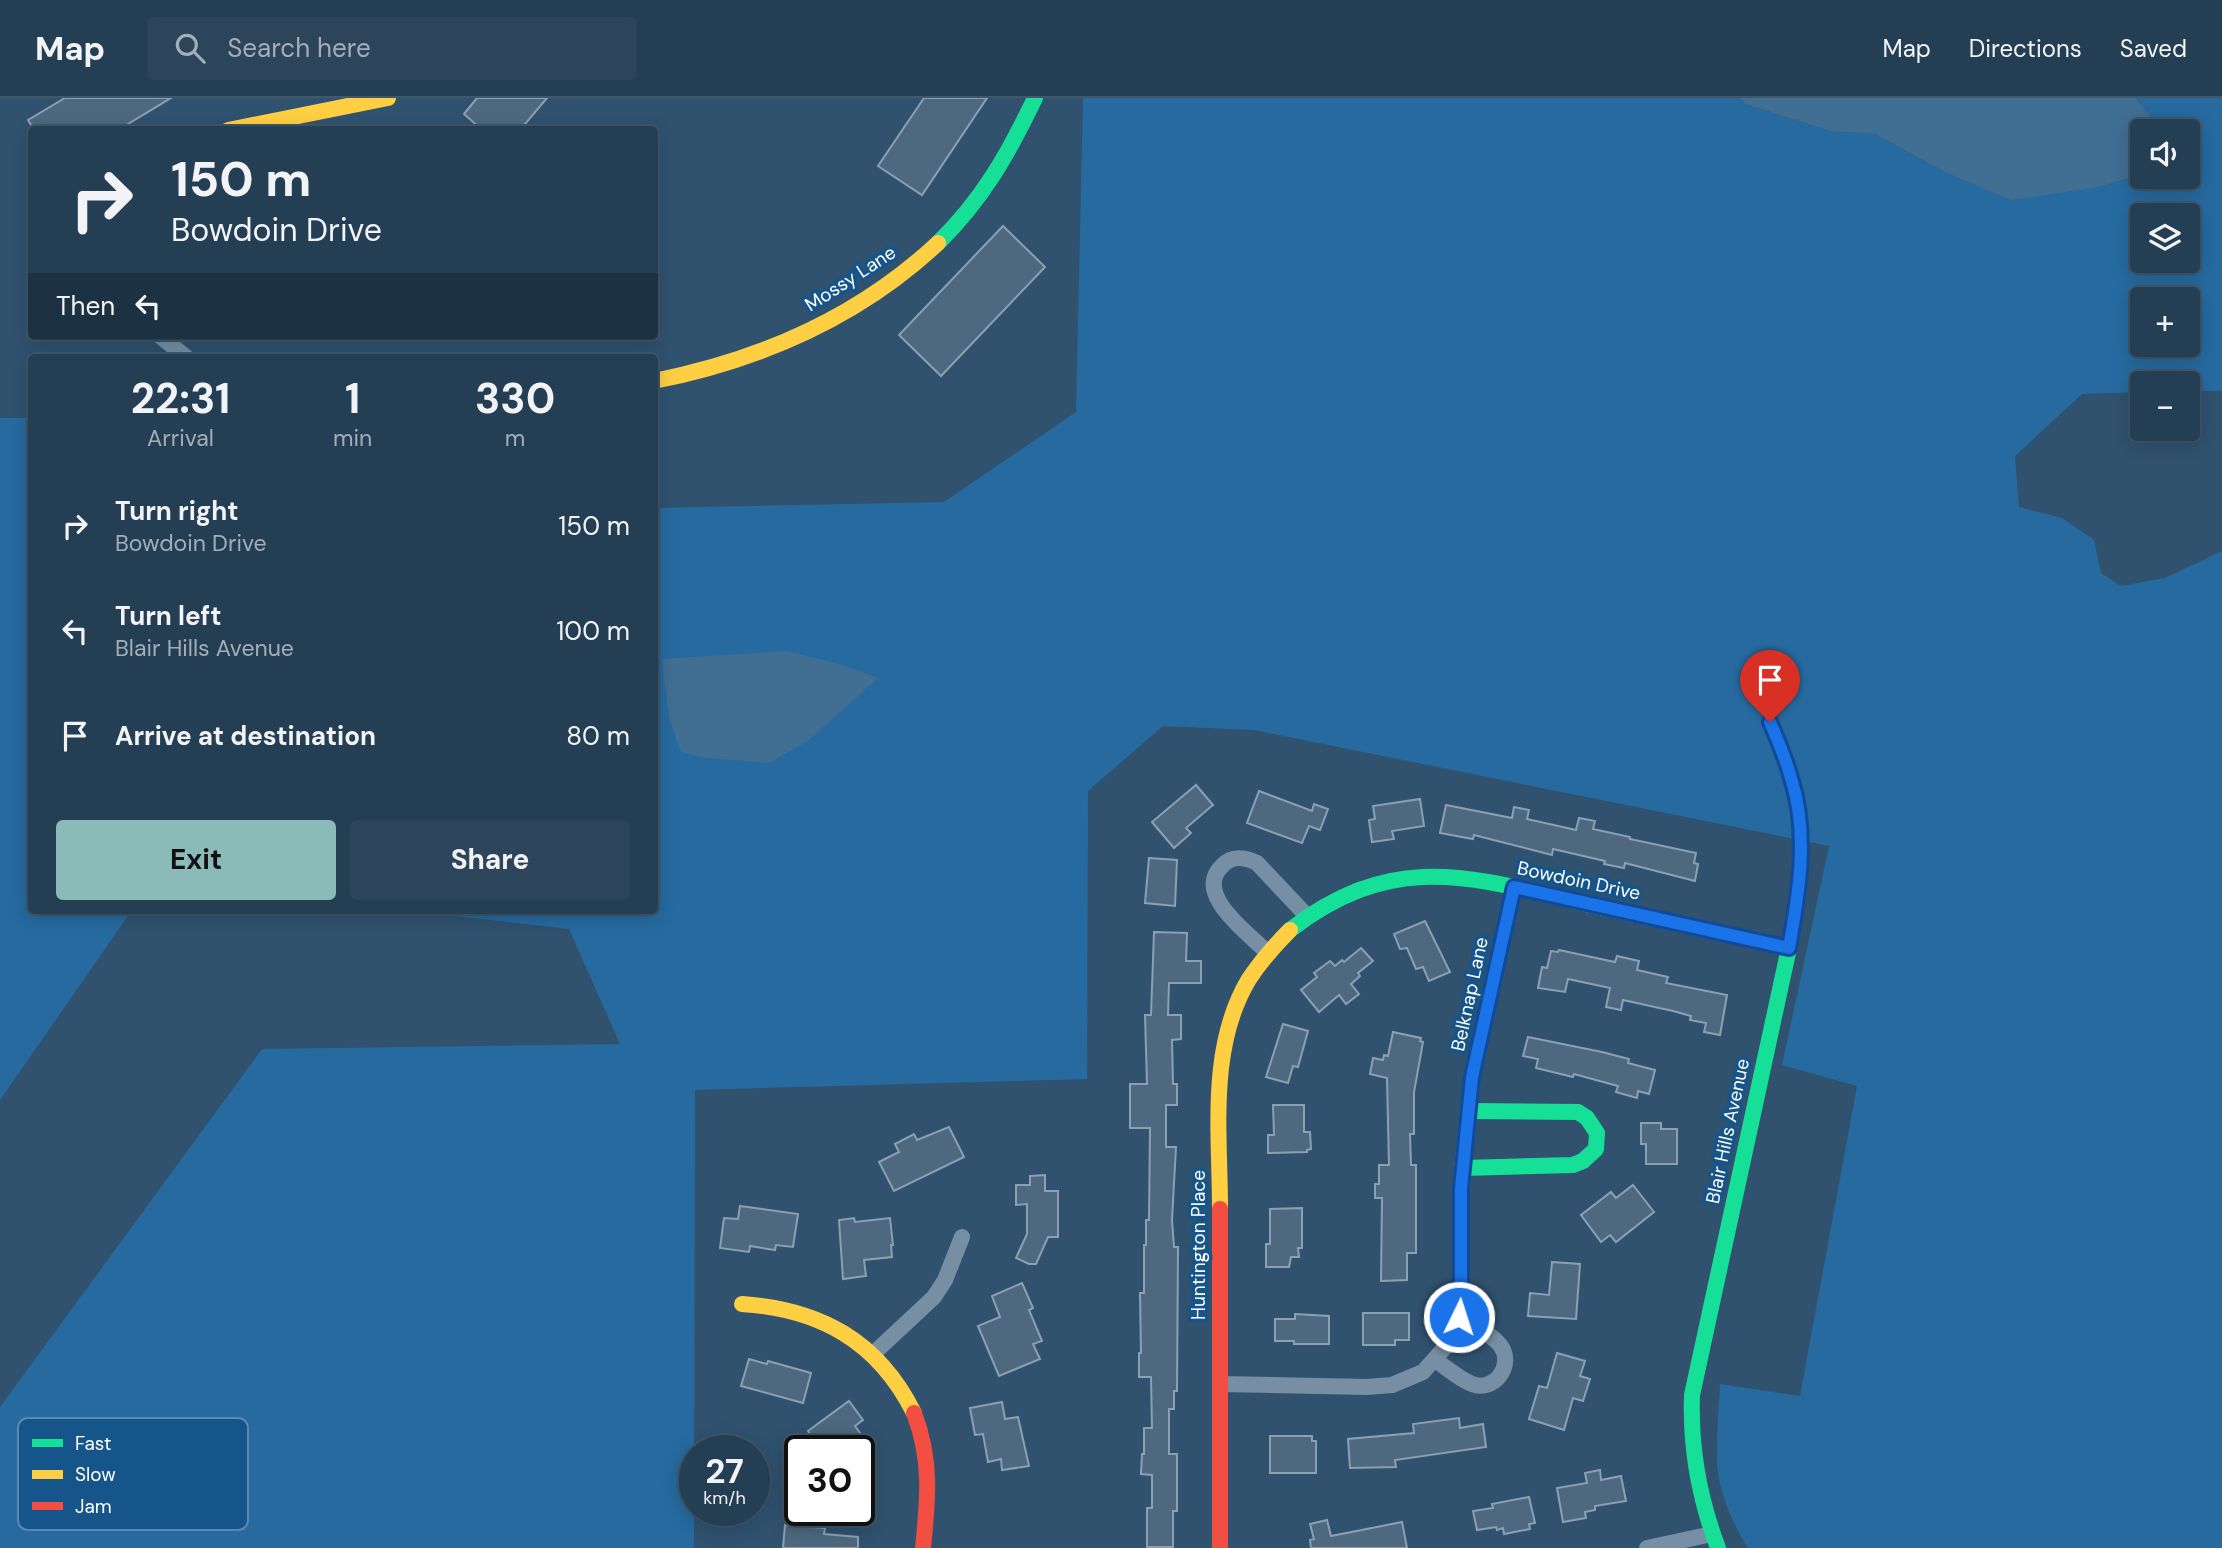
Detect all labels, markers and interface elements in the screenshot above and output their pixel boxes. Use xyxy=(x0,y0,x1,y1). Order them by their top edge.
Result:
search box xyxy=(147,17,637,80)
text: Map xyxy=(35,27,105,70)
icon: search xyxy=(171,29,209,67)
text: Search here xyxy=(227,31,371,65)
text: Map xyxy=(1883,33,1931,64)
text: Directions xyxy=(1969,33,2082,64)
text: Saved xyxy=(2120,33,2187,64)
map controls xyxy=(2130,119,2200,441)
button: sound xyxy=(2130,119,2200,189)
text: 150 m xyxy=(171,147,311,211)
icon: right xyxy=(56,154,147,245)
button: layers xyxy=(2130,203,2200,273)
text: Bowdoin Drive xyxy=(171,209,382,251)
street label: Mossy Lane xyxy=(800,240,901,317)
icon: left xyxy=(129,287,167,325)
button: + xyxy=(2130,287,2200,357)
text: Then xyxy=(56,289,115,323)
text: 22:31 xyxy=(131,371,230,426)
text: 1 xyxy=(345,371,360,426)
text: 330 xyxy=(475,371,555,426)
button: − xyxy=(2130,371,2200,441)
text: Arrival xyxy=(147,423,214,453)
text: min xyxy=(333,423,372,453)
text: m xyxy=(505,423,525,453)
text: Turn right xyxy=(115,494,239,528)
icon: right xyxy=(56,507,94,545)
text: 150 m xyxy=(558,509,630,543)
text: Bowdoin Drive xyxy=(115,528,267,558)
text: Turn left xyxy=(115,599,222,633)
icon: left xyxy=(56,612,94,650)
text: 100 m xyxy=(556,614,630,648)
text: Blair Hills Avenue xyxy=(115,633,294,663)
pin xyxy=(1740,650,1800,722)
icon: arrive xyxy=(1751,661,1789,699)
icon: arrive xyxy=(56,717,94,755)
text: Arrive at destination xyxy=(115,719,376,753)
text: 80 m xyxy=(566,719,630,753)
button: Exit xyxy=(56,820,336,900)
button: Share xyxy=(350,820,630,900)
street label: Bowdoin Drive xyxy=(1515,855,1643,906)
street label: Belknap Lane xyxy=(1445,935,1494,1054)
street label: Blair Hills Avenue xyxy=(1700,1056,1755,1206)
street label: Huntington Place xyxy=(1186,1170,1211,1320)
position arrow xyxy=(1422,1280,1496,1354)
legend xyxy=(18,1418,248,1530)
text: Fast xyxy=(75,1431,111,1456)
speed limit sign: 30 xyxy=(784,1435,875,1526)
text: 27 xyxy=(705,1448,744,1494)
text: Slow xyxy=(75,1462,116,1487)
text: km/h xyxy=(703,1486,746,1510)
text: Jam xyxy=(75,1494,112,1519)

